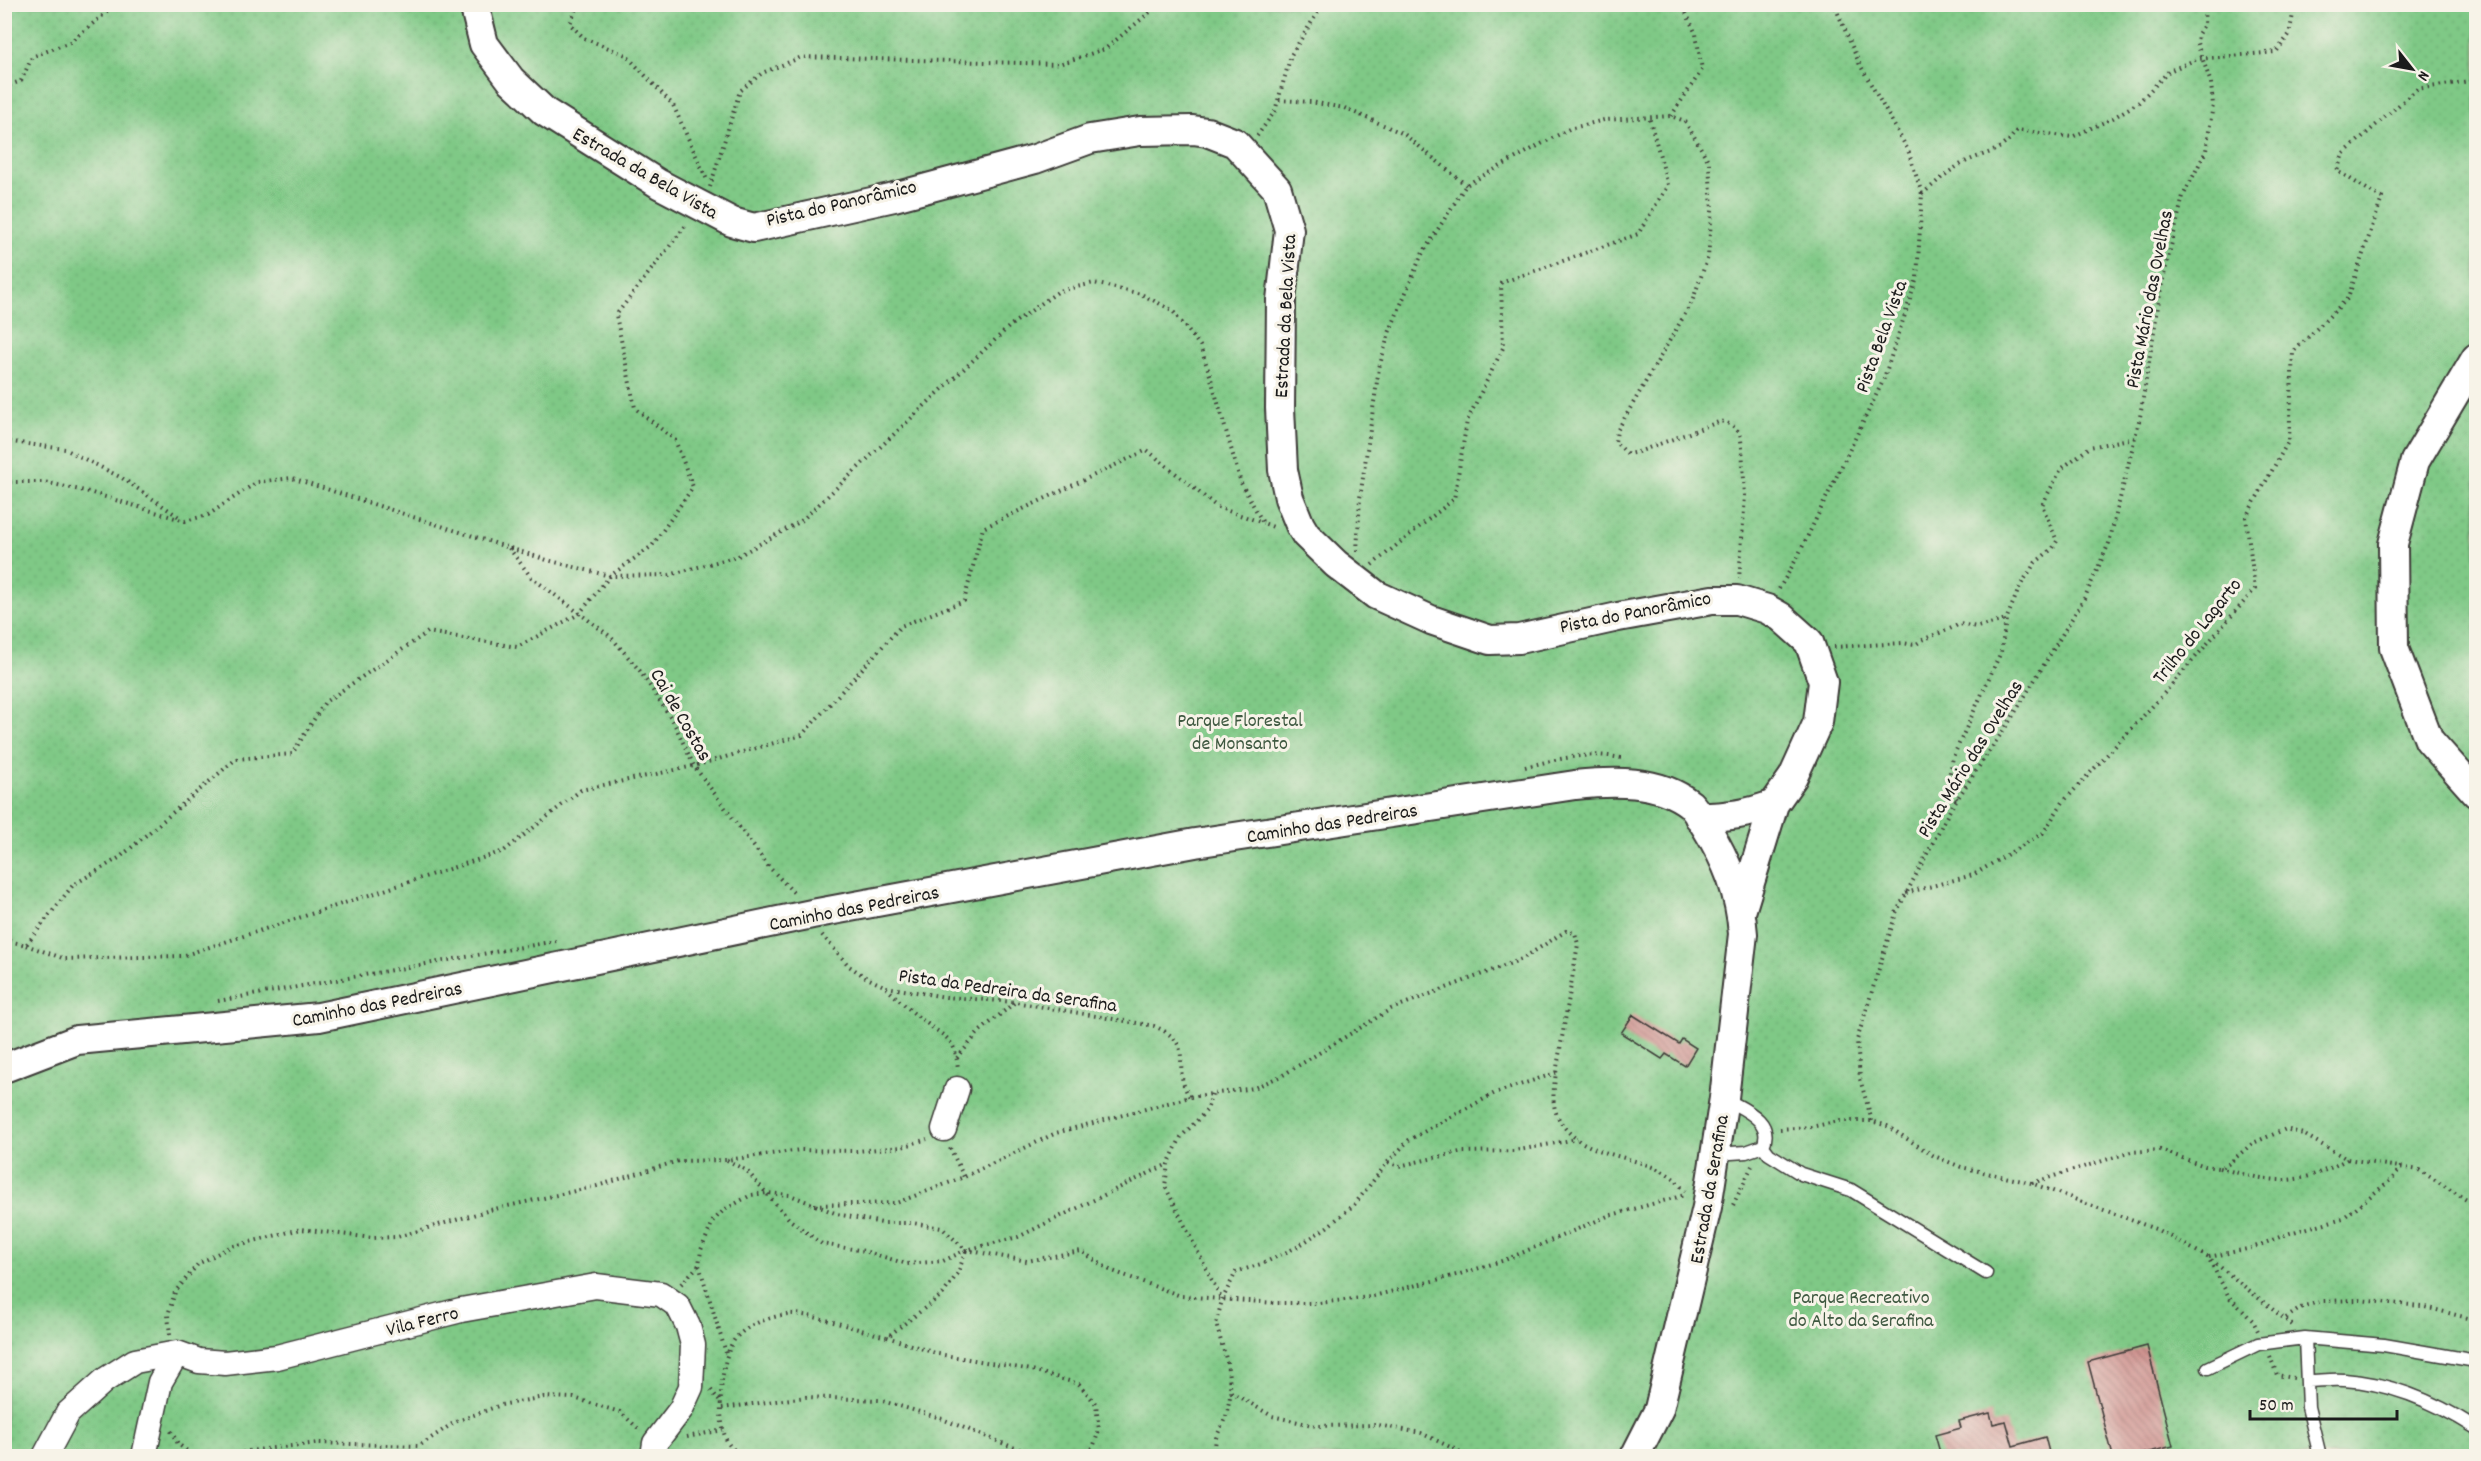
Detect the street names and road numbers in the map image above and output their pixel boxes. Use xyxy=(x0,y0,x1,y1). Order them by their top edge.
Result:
street label: Estrada da Bela Vista xyxy=(567,122,723,228)
street label: Pista do Panorâmico xyxy=(764,174,920,236)
street label: Pista Mário das Ovelhas xyxy=(2120,208,2182,391)
street label: Estrada da Bela Vista xyxy=(1269,233,1305,399)
street label: Pista Bela Vista xyxy=(1849,276,1916,397)
street label: Trilho do Lagarto xyxy=(2147,573,2250,691)
street label: Pista do Panorâmico xyxy=(1557,586,1714,642)
street label: Cai de Costas xyxy=(642,664,717,767)
street label: Pista Mário das Ovelhas xyxy=(1912,675,2031,844)
street label: Caminho das Pedreiras xyxy=(1245,798,1420,852)
street label: Caminho das Pedreiras xyxy=(767,880,942,940)
street label: Pista da Pedreira da Serafina xyxy=(897,963,1119,1021)
street label: Caminho das Pedreiras xyxy=(290,976,465,1036)
street label: Estrada da Serafina xyxy=(1684,1112,1738,1266)
street label: Vila Ferro xyxy=(384,1300,462,1345)

